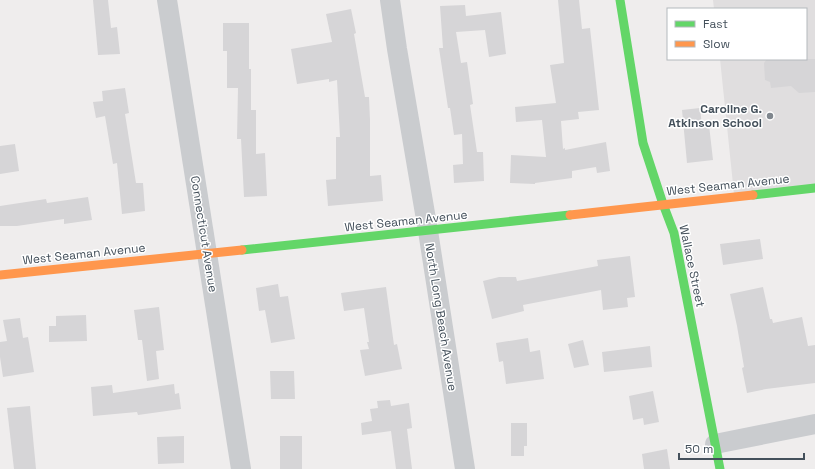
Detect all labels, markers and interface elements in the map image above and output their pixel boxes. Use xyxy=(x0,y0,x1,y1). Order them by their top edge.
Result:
legend xyxy=(667,8,807,60)
text: Fast xyxy=(703,16,728,32)
text: Slow xyxy=(703,36,730,52)
place label: Caroline G. Atkinson School xyxy=(668,101,762,131)
marker: Caroline G. Atkinson School xyxy=(765,111,775,121)
street label: West Seaman Avenue xyxy=(666,171,790,199)
street label: Connecticut Avenue xyxy=(187,175,221,293)
street label: West Seaman Avenue xyxy=(344,207,468,235)
street label: Wallace Street xyxy=(675,223,709,309)
street label: West Seaman Avenue xyxy=(22,240,146,268)
street label: North Long Beach Avenue xyxy=(421,242,461,392)
scale bar xyxy=(679,435,804,461)
text: 50 m xyxy=(685,441,713,457)

